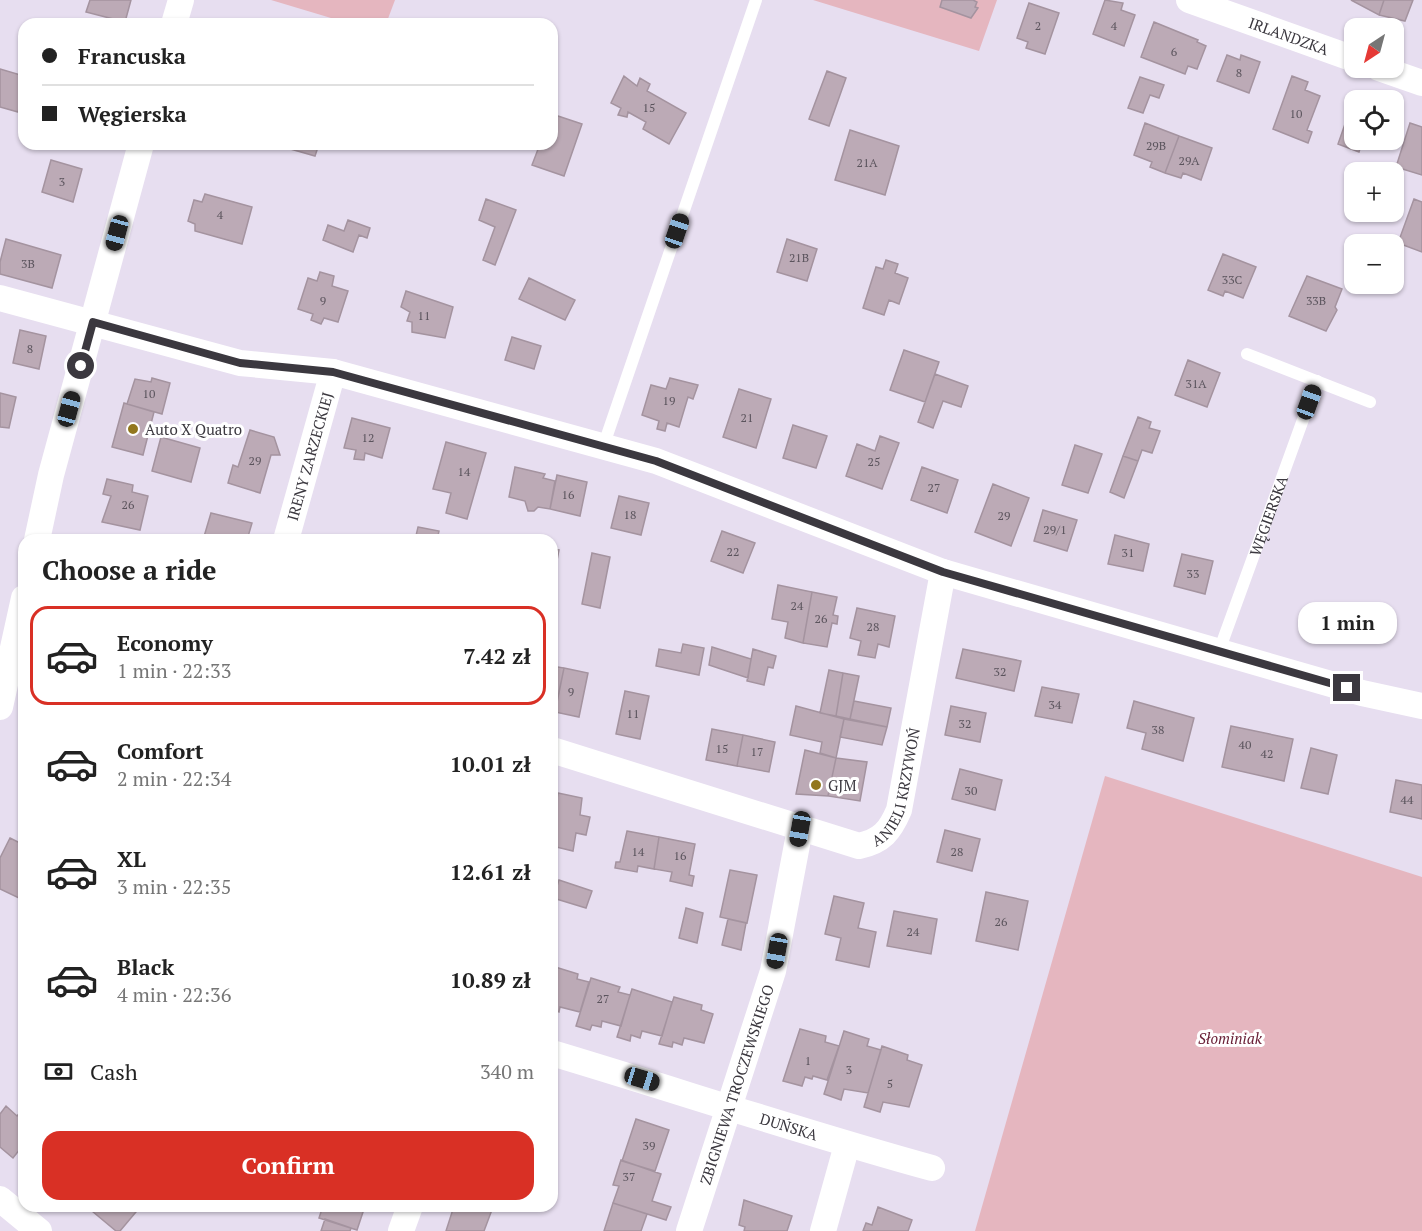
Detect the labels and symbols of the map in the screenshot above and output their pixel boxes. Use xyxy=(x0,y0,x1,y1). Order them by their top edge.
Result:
street label: IRLANDZKA xyxy=(1246,12,1332,59)
house number: 2 xyxy=(1035,18,1041,33)
house number: 4 xyxy=(1111,18,1118,33)
north arrow xyxy=(1344,18,1404,78)
house number: 6 xyxy=(1171,44,1178,59)
house number: 8 xyxy=(1236,65,1242,80)
house number: 15 xyxy=(643,100,655,115)
house number: 10 xyxy=(1290,106,1302,121)
house number: 29B xyxy=(1146,138,1166,153)
house number: 29A xyxy=(1179,153,1200,168)
house number: 21A xyxy=(857,155,878,170)
house number: 3 xyxy=(59,174,65,189)
house number: 4 xyxy=(217,207,224,222)
car xyxy=(663,211,691,251)
car xyxy=(104,213,130,253)
house number: 21B xyxy=(789,250,809,265)
house number: 3B xyxy=(21,256,35,271)
house number: 33C xyxy=(1222,272,1243,287)
house number: 9 xyxy=(320,293,326,308)
house number: 33B xyxy=(1306,293,1326,308)
house number: 11 xyxy=(418,308,430,323)
house number: 8 xyxy=(27,341,33,356)
route start xyxy=(67,352,94,379)
house number: 31A xyxy=(1186,376,1207,391)
car xyxy=(1294,382,1324,422)
house number: 10 xyxy=(143,386,155,401)
car xyxy=(56,389,82,429)
street label: IRENY ZARZECKIEJ xyxy=(282,390,337,523)
house number: 19 xyxy=(663,393,675,408)
house number: 21 xyxy=(741,410,753,425)
place label: Auto X Quatro xyxy=(145,419,242,439)
marker: Auto X Quatro xyxy=(126,422,140,436)
house number: 12 xyxy=(362,430,374,445)
house number: 29 xyxy=(249,453,261,468)
house number: 25 xyxy=(868,454,880,469)
house number: 14 xyxy=(458,464,471,479)
street label: WĘGIERSKA xyxy=(1244,472,1292,559)
house number: 27 xyxy=(928,480,940,495)
house number: 16 xyxy=(562,487,575,502)
house number: 26 xyxy=(122,497,135,512)
house number: 18 xyxy=(624,507,636,522)
house number: 29 xyxy=(998,508,1010,523)
house number: 29/1 xyxy=(1043,522,1067,537)
house number: 22 xyxy=(727,544,739,559)
house number: 31 xyxy=(1122,545,1134,560)
house number: 33 xyxy=(1187,566,1199,581)
house number: 24 xyxy=(791,598,804,613)
callout: 1 min xyxy=(1298,601,1396,643)
house number: 26 xyxy=(815,611,828,626)
house number: 28 xyxy=(867,619,879,634)
house number: 32 xyxy=(994,664,1006,679)
route end xyxy=(1333,674,1360,701)
house number: 9 xyxy=(568,684,574,699)
house number: 34 xyxy=(1049,697,1062,712)
house number: 11 xyxy=(627,706,639,721)
house number: 32 xyxy=(959,716,971,731)
house number: 38 xyxy=(1152,722,1164,737)
street label: ANIELI KRZYWOŃ xyxy=(868,726,924,850)
house number: 40 xyxy=(1239,737,1251,752)
house number: 15 xyxy=(716,741,728,756)
house number: 17 xyxy=(751,744,763,759)
house number: 42 xyxy=(1261,746,1273,761)
place label: GJM xyxy=(828,775,856,795)
marker: GJM xyxy=(809,778,823,792)
house number: 30 xyxy=(965,783,977,798)
house number: 44 xyxy=(1401,792,1414,807)
car xyxy=(788,810,812,848)
house number: 14 xyxy=(632,844,645,859)
house number: 28 xyxy=(951,844,963,859)
house number: 16 xyxy=(674,848,687,863)
house number: 26 xyxy=(995,914,1008,929)
house number: 24 xyxy=(907,924,920,939)
car xyxy=(765,932,789,970)
street label: ZBIGNIEWA TROCZEWSKIEGO xyxy=(695,982,778,1187)
house number: 27 xyxy=(597,991,609,1006)
park label: Słominiak xyxy=(1198,1028,1263,1048)
house number: 1 xyxy=(805,1053,811,1068)
house number: 3 xyxy=(846,1062,852,1077)
car xyxy=(622,1065,662,1093)
house number: 5 xyxy=(887,1076,893,1091)
street label: DUŃSKA xyxy=(758,1108,821,1145)
house number: 39 xyxy=(643,1138,655,1153)
house number: 37 xyxy=(623,1169,635,1184)

